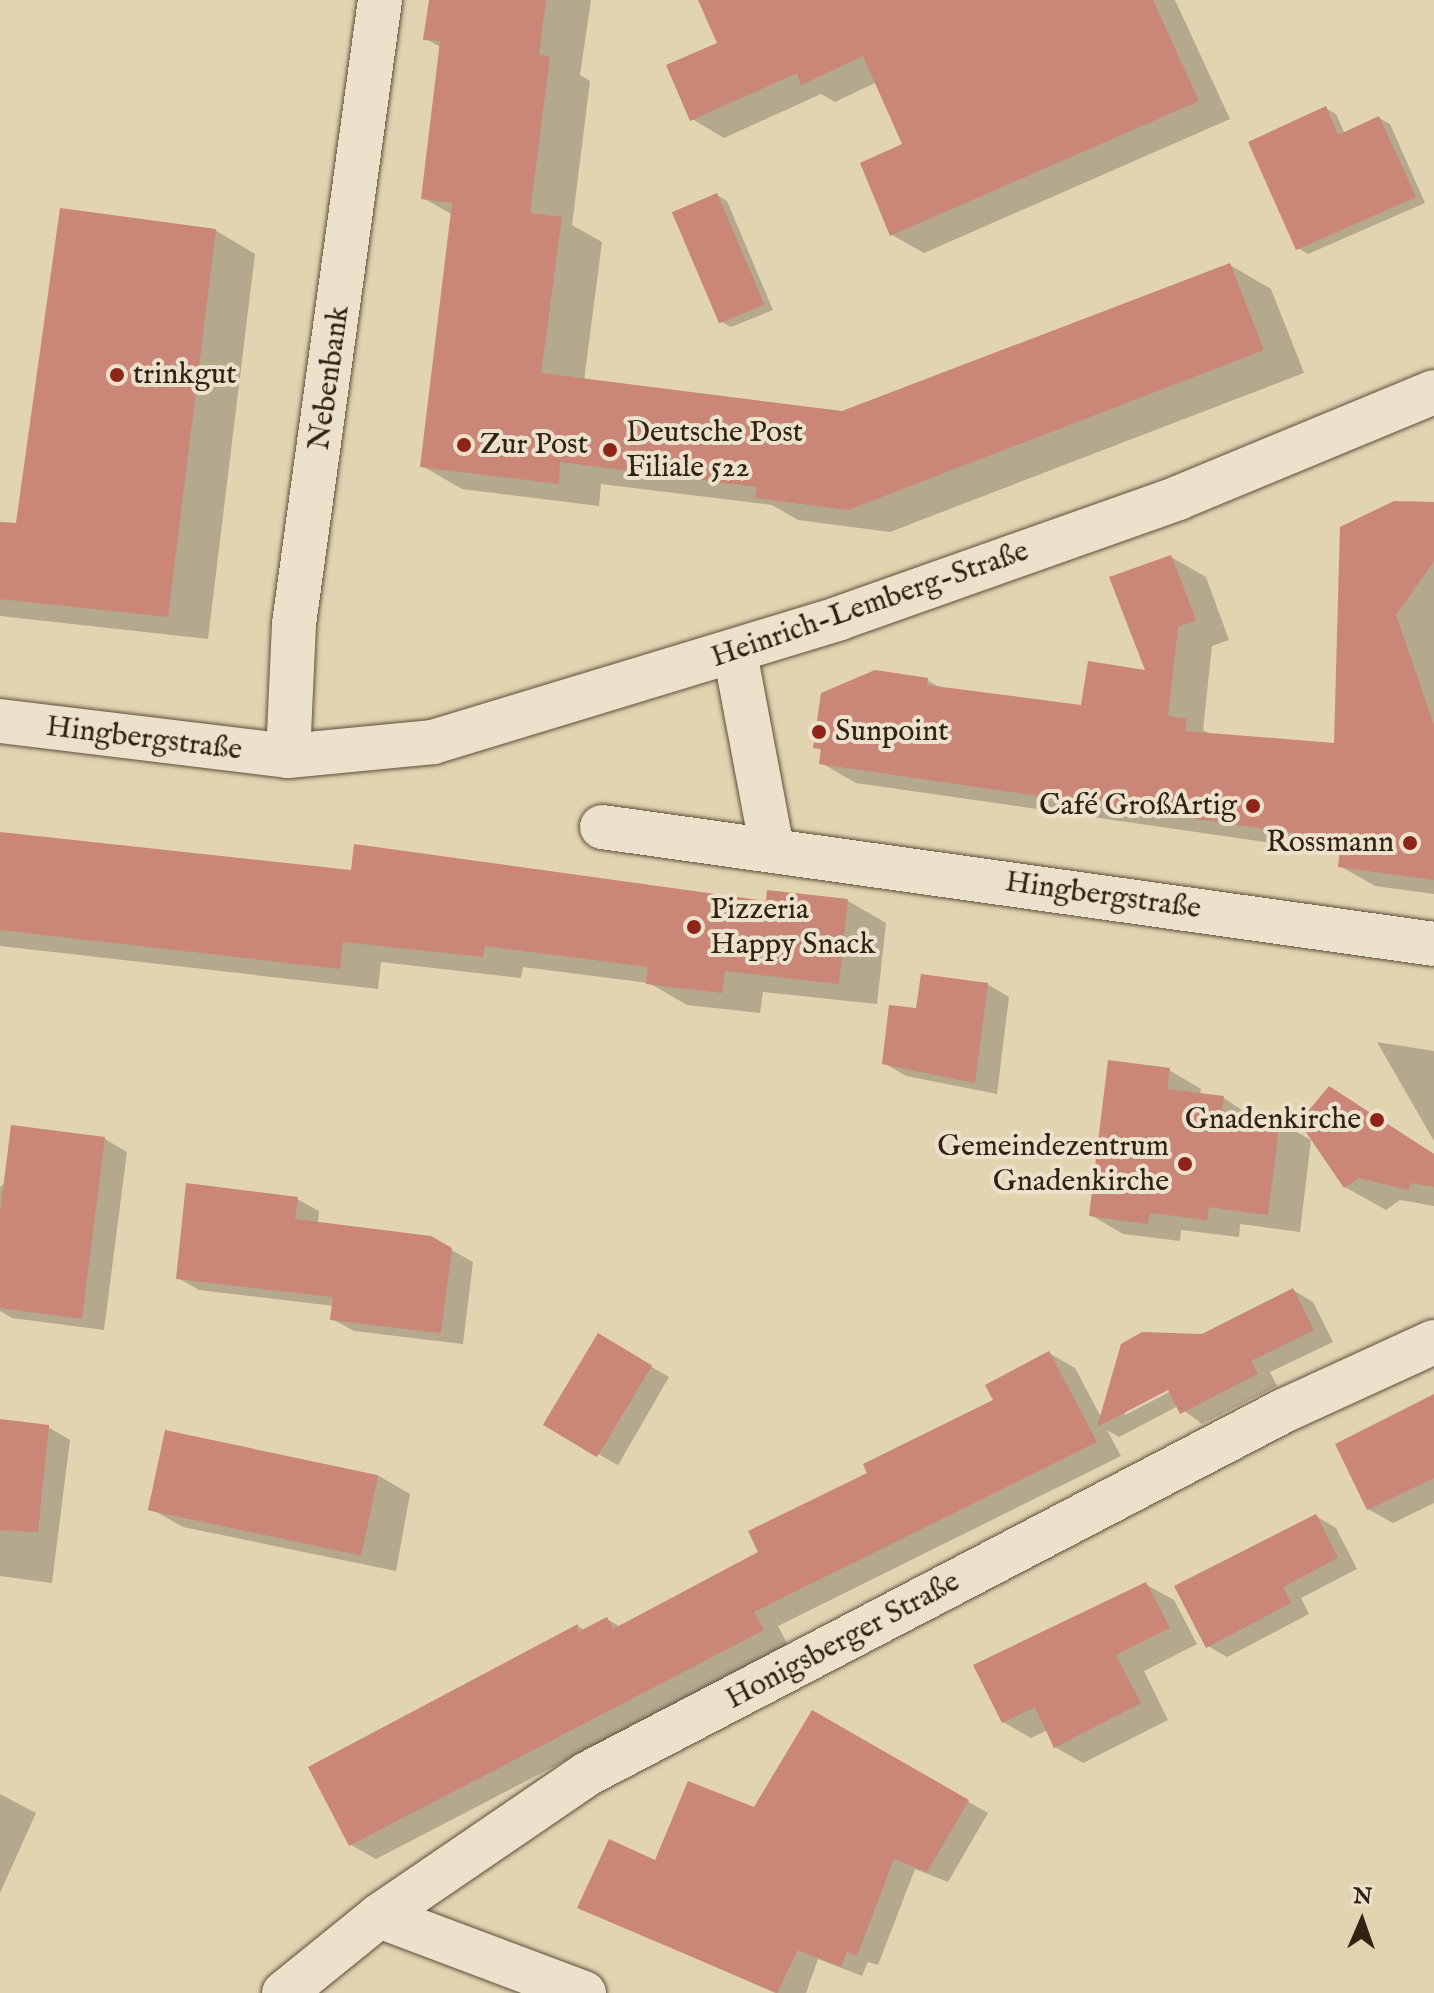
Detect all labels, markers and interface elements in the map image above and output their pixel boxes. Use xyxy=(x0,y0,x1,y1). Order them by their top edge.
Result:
street label: Nebenbank xyxy=(302,303,358,453)
place label: trinkgut xyxy=(133,357,237,393)
marker: trinkgut xyxy=(108,366,126,384)
place label: Deutsche Post Filiale 522 xyxy=(626,415,803,486)
place label: Zur Post xyxy=(480,427,588,463)
marker: Zur Post xyxy=(455,436,473,454)
marker: Deutsche Post Filiale 522 xyxy=(601,441,619,459)
street label: Heinrich-Lemberg-Straße xyxy=(707,534,1033,676)
street label: Hingbergstraße xyxy=(44,709,244,769)
place label: Sunpoint xyxy=(835,714,948,750)
marker: Sunpoint xyxy=(810,723,828,741)
place label: Café GroßArtig xyxy=(1039,788,1237,824)
marker: Café GroßArtig xyxy=(1244,797,1262,815)
place label: Rossmann xyxy=(1266,825,1394,861)
marker: Rossmann xyxy=(1401,834,1419,852)
street label: Hingbergstraße xyxy=(1003,864,1203,928)
place label: Pizzeria Happy Snack xyxy=(710,892,875,962)
marker: Pizzeria Happy Snack xyxy=(685,918,703,936)
place label: Gnadenkirche xyxy=(1185,1102,1361,1138)
marker: Gnadenkirche xyxy=(1368,1111,1386,1129)
place label: Gemeindezentrum Gnadenkirche xyxy=(937,1129,1169,1200)
marker: Gemeindezentrum Gnadenkirche xyxy=(1176,1155,1194,1173)
street label: Honigsberger Straße xyxy=(720,1564,966,1718)
north arrow xyxy=(1322,1881,1402,1961)
text: N xyxy=(1353,1883,1373,1911)

